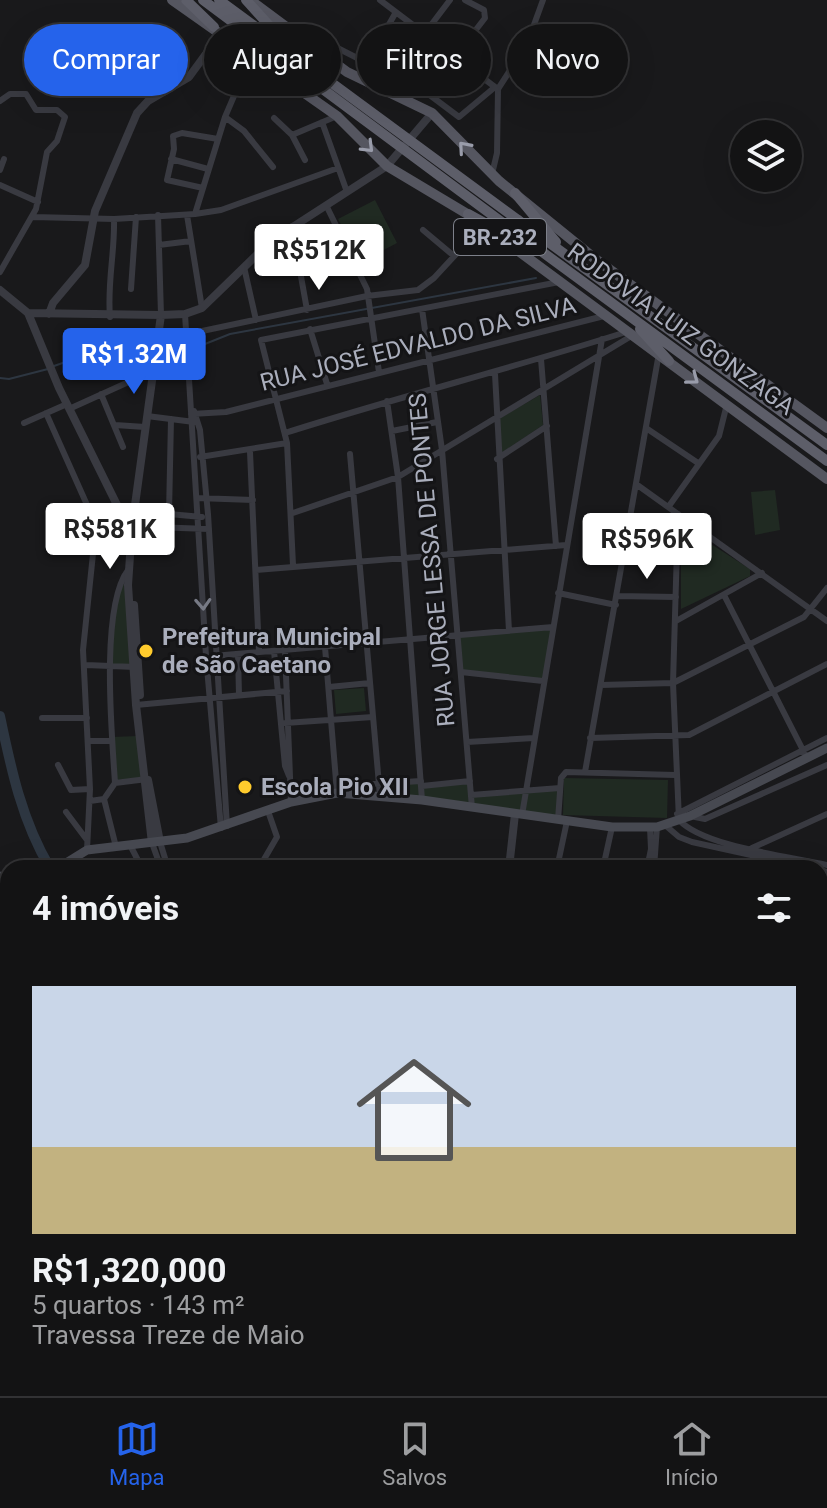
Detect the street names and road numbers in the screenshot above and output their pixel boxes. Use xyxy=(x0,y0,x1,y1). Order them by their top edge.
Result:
road number: BR-232 xyxy=(454,219,546,255)
street label: RODOVIA LUIZ GONZAGA xyxy=(562,237,800,421)
street label: RUA JOSÉ EDVALDO DA SILVA xyxy=(257,291,579,397)
street label: RUA JORGE LESSA DE PONTES xyxy=(403,392,461,728)

